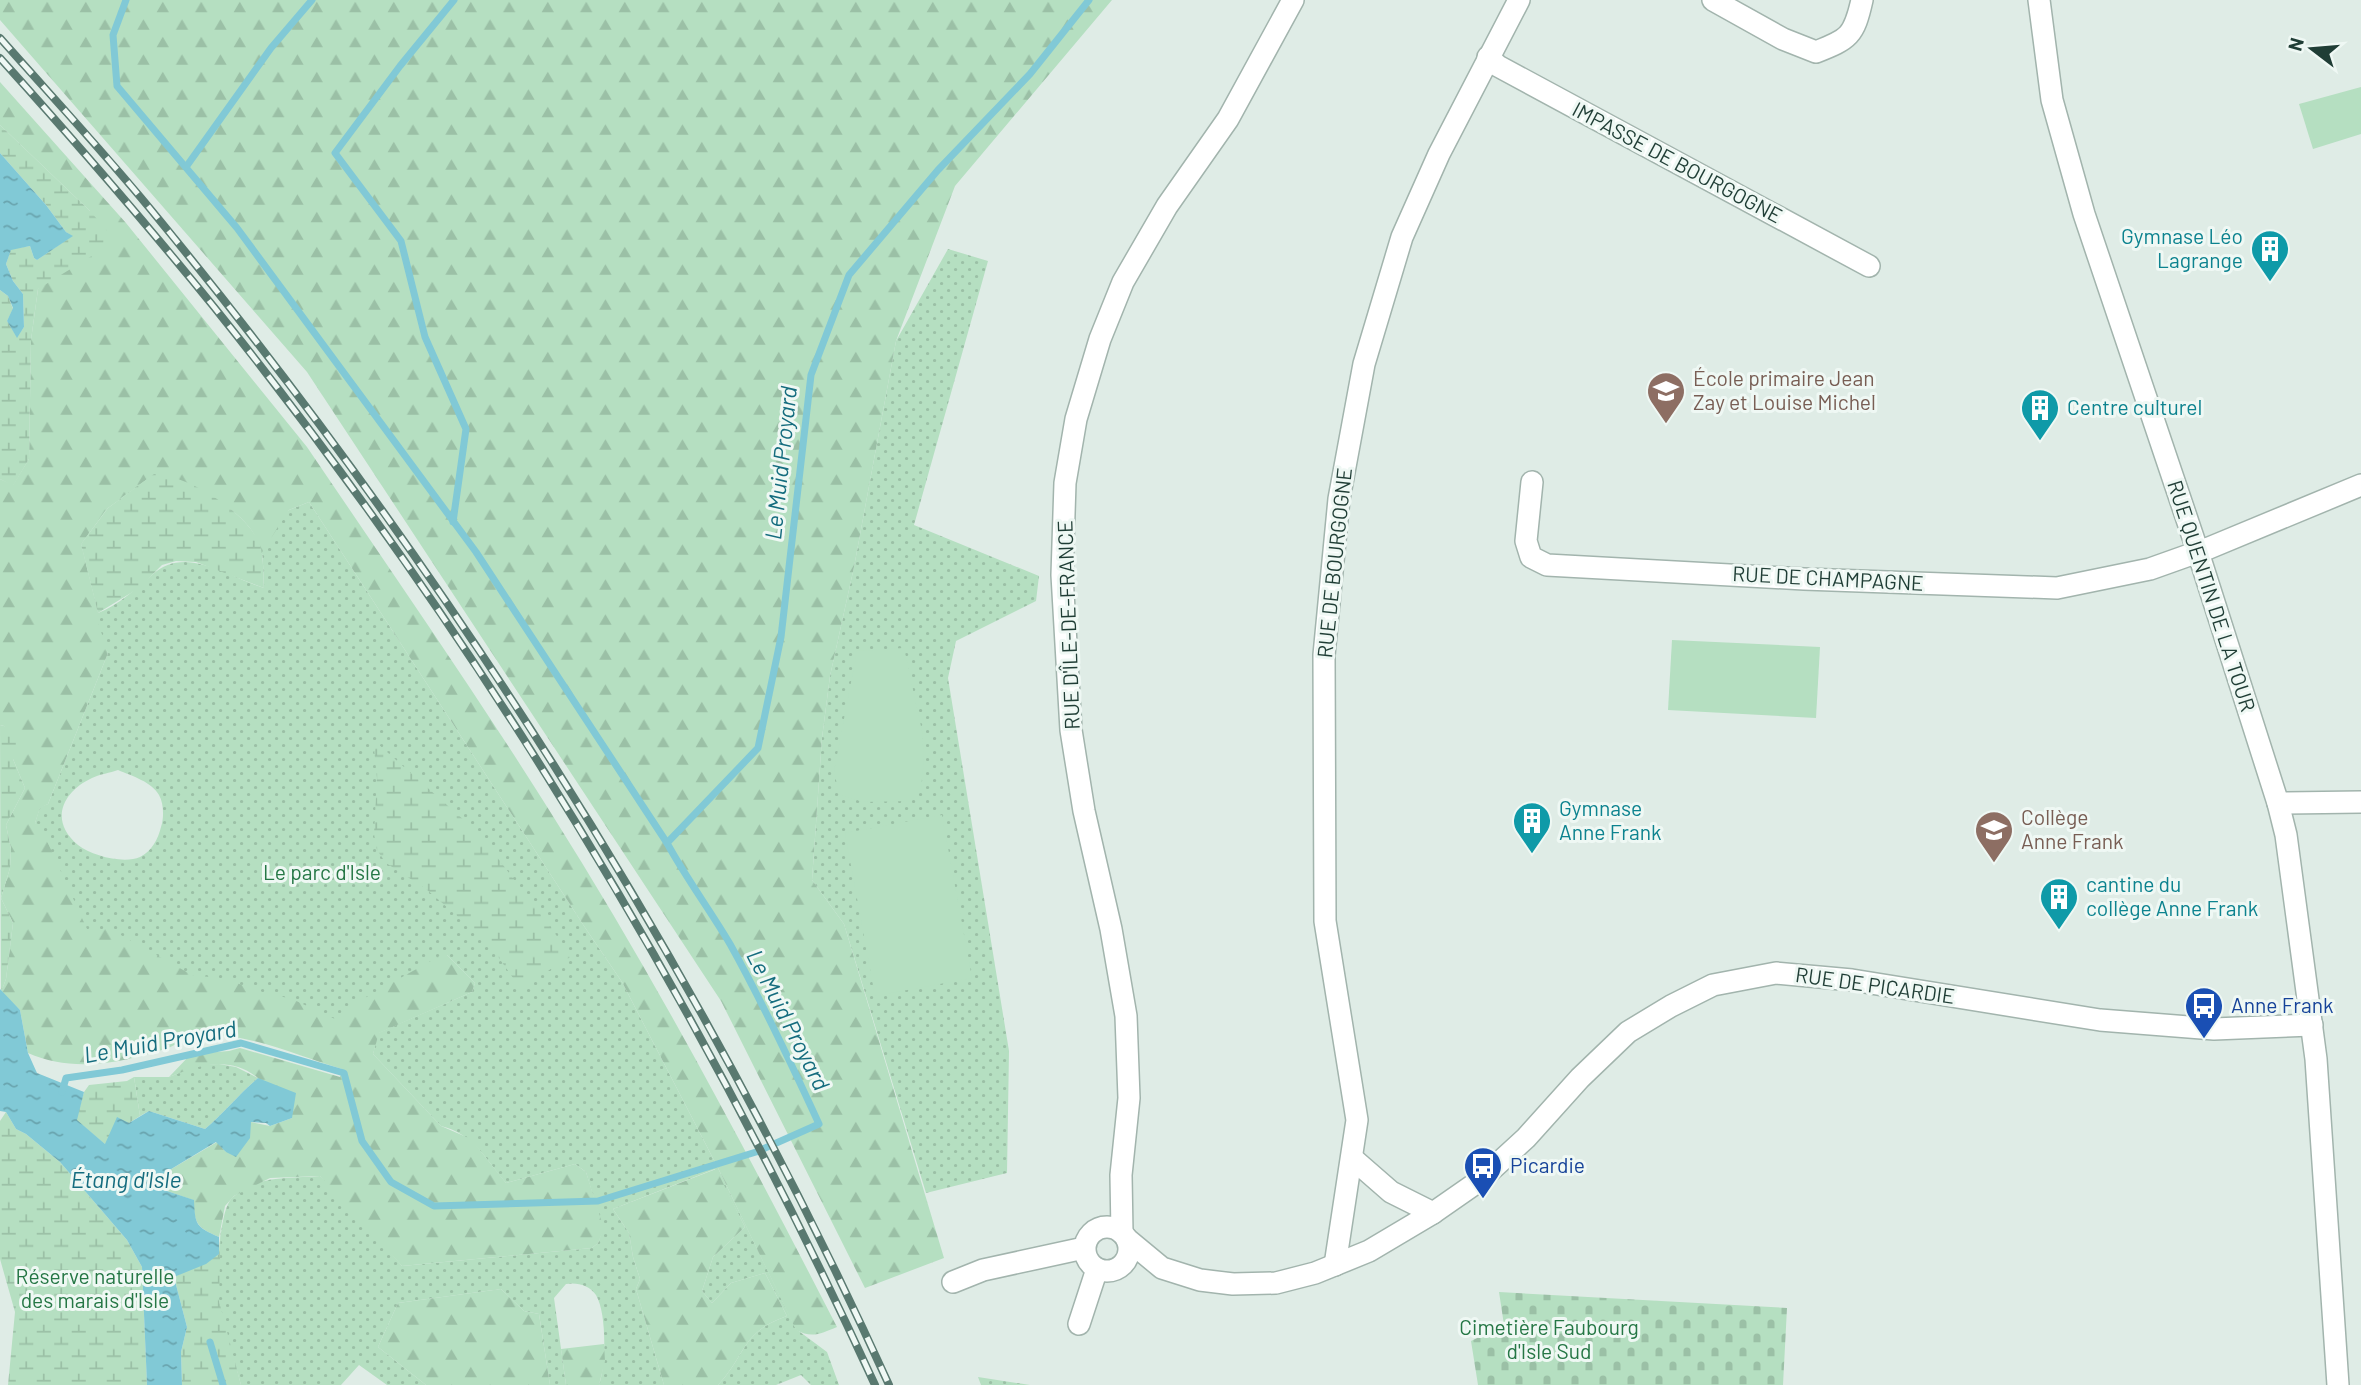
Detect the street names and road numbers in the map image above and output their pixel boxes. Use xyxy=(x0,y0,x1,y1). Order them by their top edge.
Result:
street label: IMPASSE DE BOURGOGNE xyxy=(1569,96,1787,228)
street label: RUE DE BOURGOGNE xyxy=(1311,466,1356,659)
street label: RUE QUENTIN DE LA TOUR xyxy=(2163,477,2262,714)
street label: RUE D'ÎLE-DE-FRANCE xyxy=(1051,520,1084,730)
street label: RUE DE CHAMPAGNE xyxy=(1732,560,1924,595)
street label: RUE DE PICARDIE xyxy=(1794,961,1956,1008)

